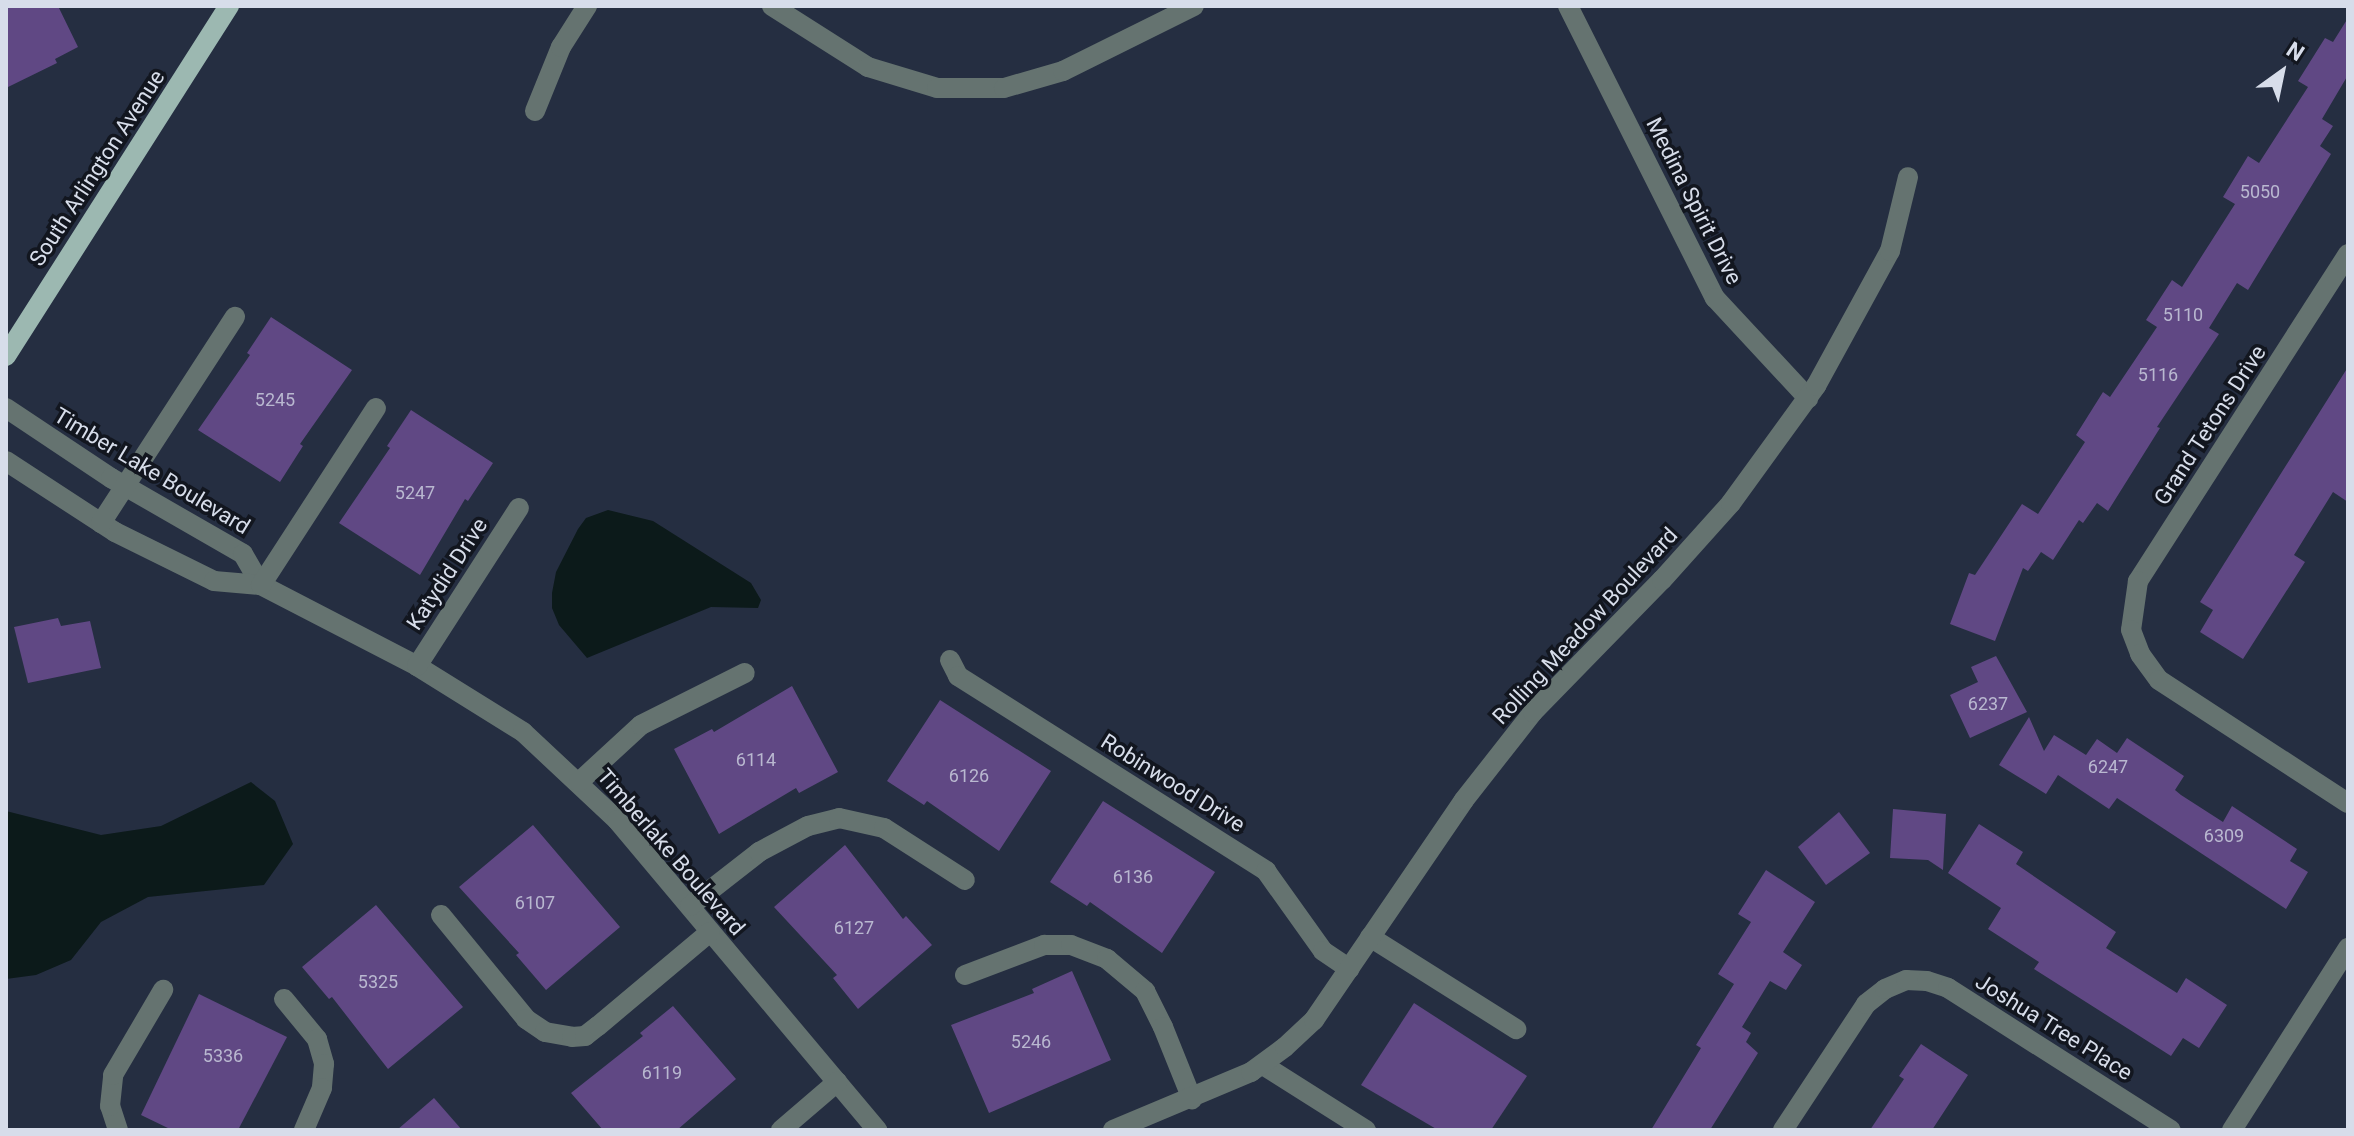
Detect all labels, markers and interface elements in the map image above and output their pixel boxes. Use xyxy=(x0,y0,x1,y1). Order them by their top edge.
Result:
north arrow xyxy=(2242,32,2322,112)
text: N xyxy=(2282,37,2309,66)
street label: South Arlington Avenue xyxy=(24,65,170,271)
street label: Medina Spirit Drive xyxy=(1641,113,1747,289)
house number: 5050 xyxy=(2240,181,2280,203)
house number: 5110 xyxy=(2163,304,2203,326)
street label: Grand Tetons Drive xyxy=(2148,340,2272,510)
house number: 5116 xyxy=(2138,364,2178,386)
house number: 5245 xyxy=(255,389,295,411)
street label: Timber Lake Boulevard xyxy=(49,402,255,540)
house number: 5247 xyxy=(395,482,435,504)
street label: Katydid Drive xyxy=(401,513,493,635)
street label: Rolling Meadow Boulevard xyxy=(1487,522,1683,730)
house number: 6237 xyxy=(1968,693,2008,715)
street label: Robinwood Drive xyxy=(1096,728,1250,838)
house number: 6114 xyxy=(736,749,776,771)
house number: 6247 xyxy=(2088,756,2128,778)
street label: Timberlake Boulevard xyxy=(591,763,751,941)
house number: 6126 xyxy=(949,765,989,787)
house number: 6309 xyxy=(2204,825,2244,847)
house number: 6136 xyxy=(1113,866,1153,888)
house number: 6107 xyxy=(515,892,555,914)
house number: 6127 xyxy=(834,917,874,939)
street label: Joshua Tree Place xyxy=(1970,968,2138,1086)
house number: 5325 xyxy=(358,971,398,993)
house number: 5246 xyxy=(1011,1031,1051,1053)
house number: 5336 xyxy=(203,1045,243,1067)
house number: 6119 xyxy=(642,1062,682,1084)

